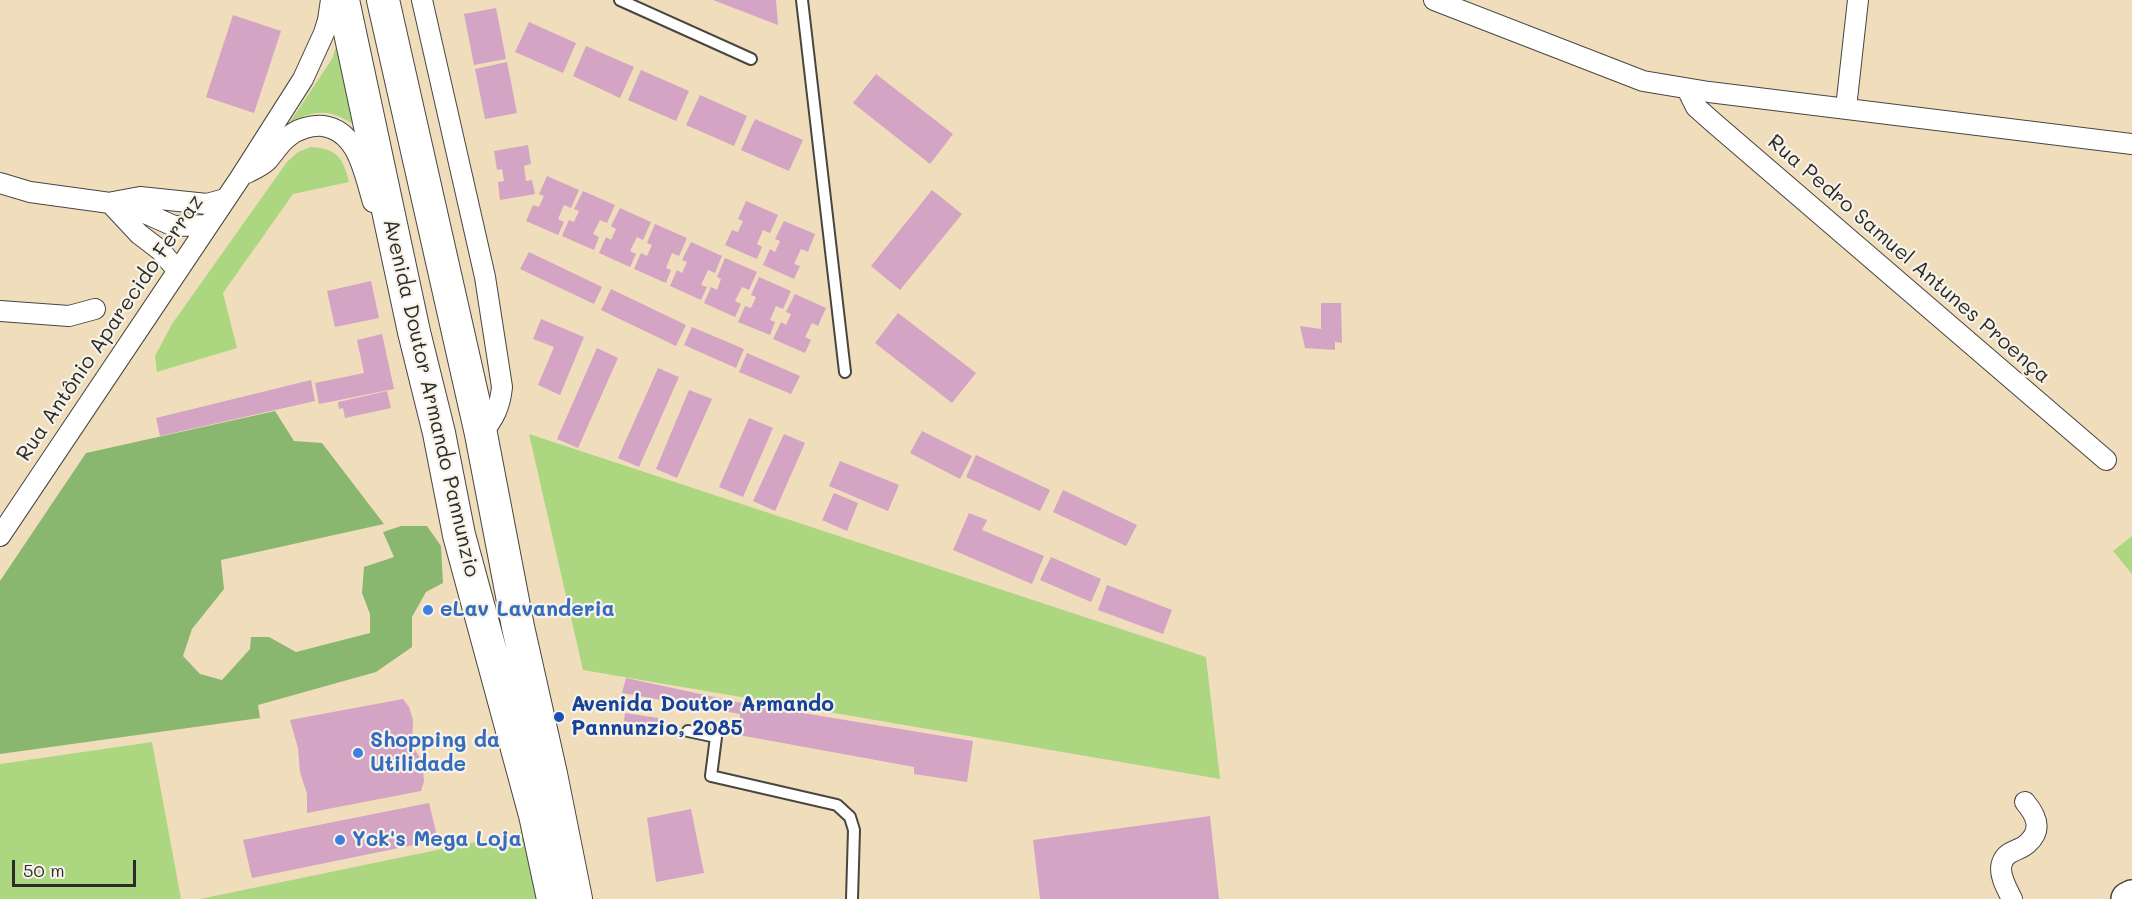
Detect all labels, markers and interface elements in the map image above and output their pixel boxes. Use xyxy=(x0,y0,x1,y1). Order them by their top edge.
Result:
street label: Rua Pedro Samuel Antunes Proença xyxy=(1763,129,2055,389)
street label: Rua Antônio Aparecido Ferraz xyxy=(11,190,209,466)
street label: Avenida Doutor Armando Pannunzio xyxy=(377,216,485,580)
place label: eLav Lavanderia xyxy=(440,597,615,623)
marker: eLav Lavanderia xyxy=(421,603,435,617)
place label: Avenida Doutor Armando Pannunzio, 2085 xyxy=(571,692,834,742)
marker: Avenida Doutor Armando Pannunzio, 2085 xyxy=(552,710,566,724)
place label: Shopping da Utilidade xyxy=(370,728,500,778)
marker: Shopping da Utilidade xyxy=(351,746,365,760)
place label: Yck's Mega Loja xyxy=(352,827,522,853)
marker: Yck's Mega Loja xyxy=(333,833,347,847)
scale bar xyxy=(15,848,140,886)
text: 50 m xyxy=(23,858,65,882)

